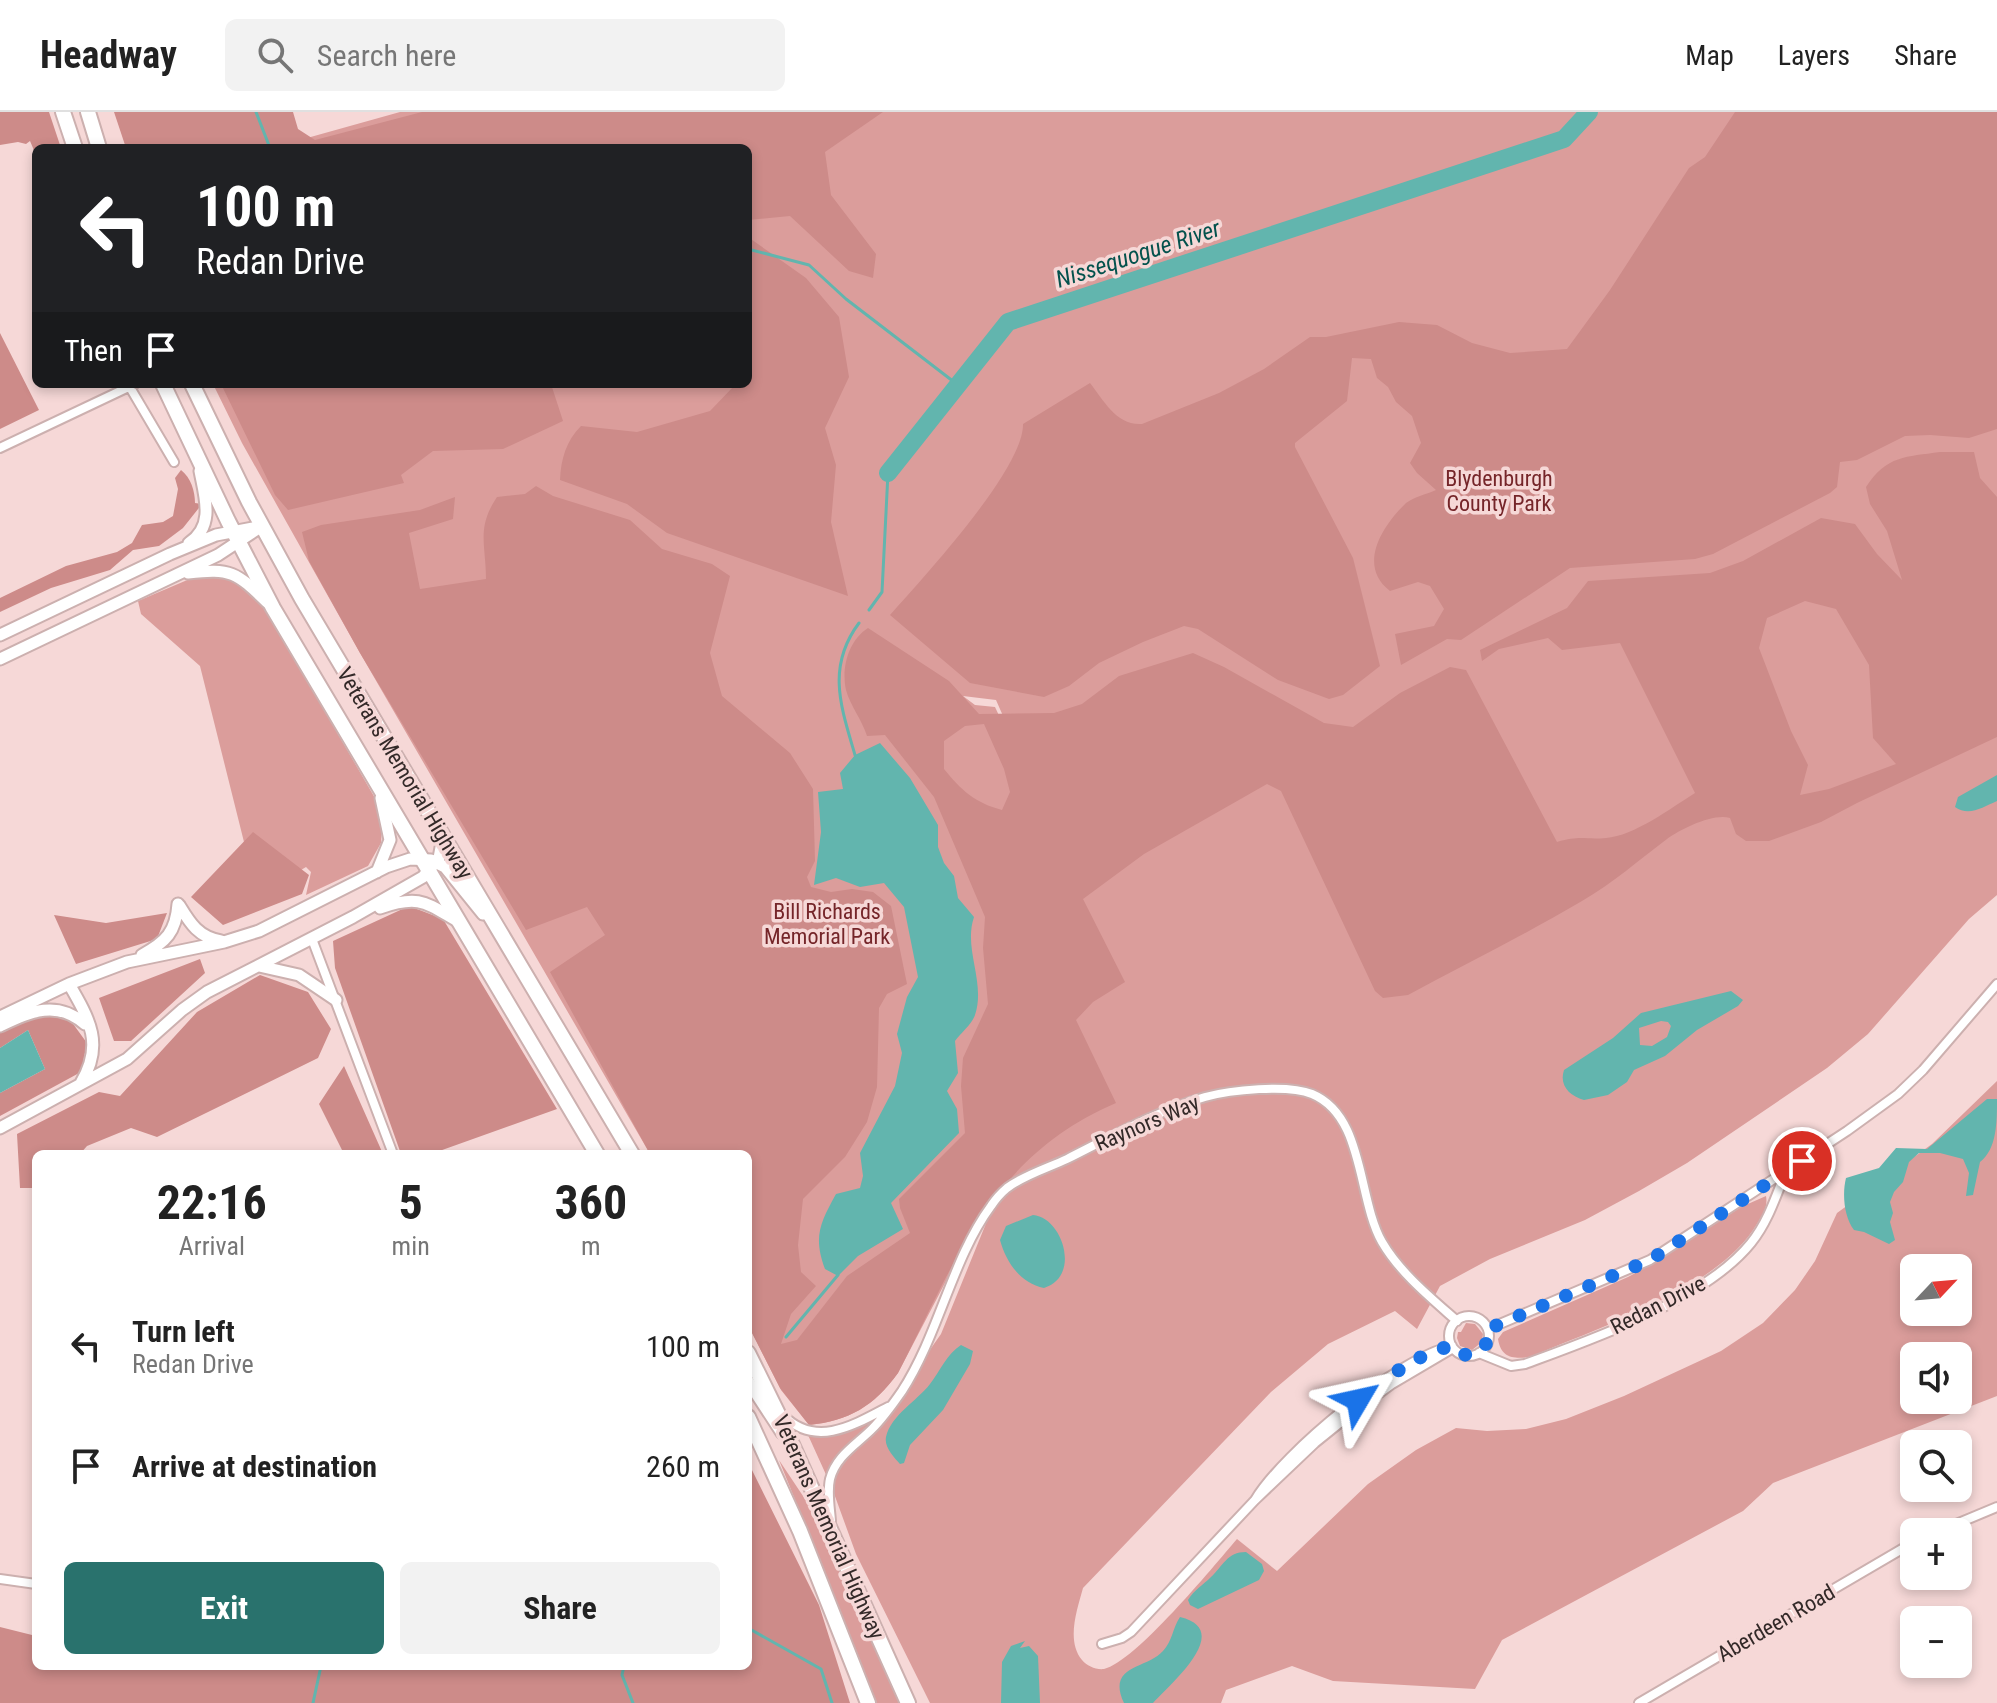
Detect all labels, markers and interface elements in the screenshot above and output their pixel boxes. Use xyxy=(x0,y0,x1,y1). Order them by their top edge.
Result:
search box xyxy=(225,19,785,91)
text: Headway xyxy=(40,33,177,77)
icon: search xyxy=(253,33,297,77)
text: Search here xyxy=(317,38,456,73)
text: Map xyxy=(1685,39,1734,72)
text: Layers xyxy=(1778,39,1850,72)
text: Share xyxy=(1894,39,1957,72)
text: 100 m xyxy=(196,174,335,240)
icon: left xyxy=(64,176,168,280)
water label: Nissequogue River xyxy=(1052,214,1225,294)
text: Redan Drive xyxy=(196,241,365,283)
icon: arrive xyxy=(139,328,183,372)
text: Then xyxy=(64,333,123,368)
park label: Blydenburgh County Park xyxy=(1445,466,1553,516)
street label: Veterans Memorial Highway xyxy=(332,663,478,883)
park label: Bill Richards Memorial Park xyxy=(764,899,890,949)
street label: Raynors Way xyxy=(1091,1090,1203,1156)
pin xyxy=(1768,1127,1836,1195)
icon: arrive xyxy=(1780,1139,1824,1183)
text: 22:16 xyxy=(157,1174,267,1231)
text: 5 xyxy=(399,1174,423,1231)
text: 360 xyxy=(554,1174,627,1231)
text: Arrival xyxy=(179,1231,245,1261)
text: min xyxy=(392,1231,430,1261)
text: m xyxy=(581,1231,601,1261)
north arrow xyxy=(1900,1254,1972,1326)
map controls xyxy=(1900,1254,1972,1678)
street label: Redan Drive xyxy=(1606,1270,1710,1340)
text: Turn left xyxy=(132,1314,235,1349)
icon: left xyxy=(64,1324,108,1368)
text: 100 m xyxy=(646,1329,720,1364)
button: sound xyxy=(1900,1342,1972,1414)
text: Redan Drive xyxy=(132,1349,254,1379)
position arrow xyxy=(1316,1358,1400,1442)
street label: Veterans Memorial Highway xyxy=(768,1411,890,1643)
button: search xyxy=(1900,1430,1972,1502)
icon: arrive xyxy=(64,1444,108,1488)
text: Arrive at destination xyxy=(132,1449,377,1484)
text: 260 m xyxy=(646,1449,720,1484)
button: + xyxy=(1900,1518,1972,1590)
button: Exit xyxy=(64,1562,384,1654)
button: Share xyxy=(400,1562,720,1654)
street label: Aberdeen Road xyxy=(1713,1579,1839,1667)
button: − xyxy=(1900,1606,1972,1678)

